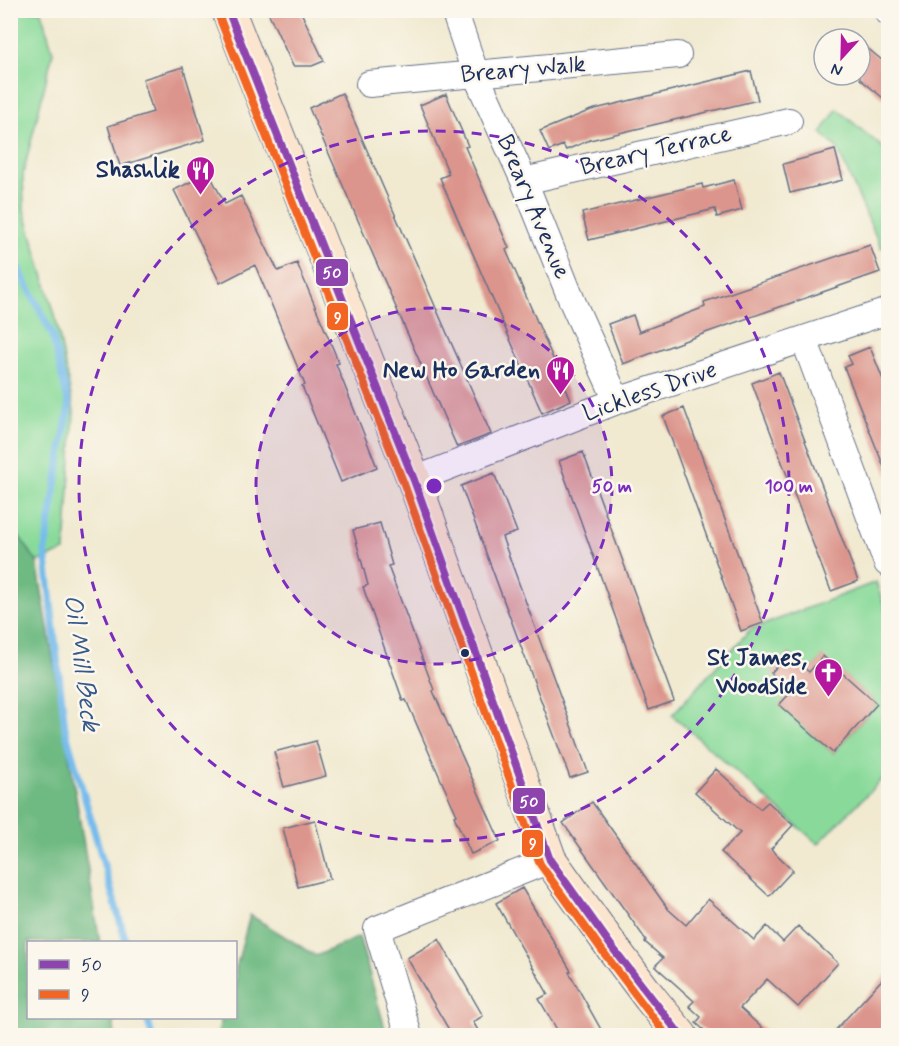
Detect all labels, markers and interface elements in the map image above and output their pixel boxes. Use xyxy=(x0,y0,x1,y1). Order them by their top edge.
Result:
north arrow xyxy=(812,27,872,87)
street label: Breary Walk xyxy=(459,49,587,91)
text: N xyxy=(828,58,846,81)
street label: Breary Terrace xyxy=(577,119,735,183)
street label: Breary Avenue xyxy=(489,130,577,284)
restaurant icon: Shashlik xyxy=(185,154,217,196)
place label: Shashlik xyxy=(96,155,180,186)
line badge: 50 xyxy=(315,258,349,287)
text: 50 xyxy=(323,263,341,284)
line badge: 9 xyxy=(326,302,349,331)
text: 9 xyxy=(334,308,342,329)
restaurant icon: New Ho Garden xyxy=(545,354,577,396)
place label: New Ho Garden xyxy=(383,355,540,386)
street label: Lickless Drive xyxy=(579,355,721,429)
text: 50 m xyxy=(592,475,632,499)
text: 100 m xyxy=(765,475,813,499)
centre of rings xyxy=(424,476,444,496)
water label: Oil Mill Beck xyxy=(55,592,108,736)
place label: St James, Woodside xyxy=(707,643,808,702)
unlabelled marker xyxy=(459,647,471,659)
church icon: St James, Woodside xyxy=(812,656,844,698)
line badge: 50 xyxy=(512,787,546,815)
text: 50 xyxy=(520,792,538,813)
line badge: 9 xyxy=(521,829,544,858)
text: 9 xyxy=(529,834,537,855)
legend xyxy=(27,941,237,1019)
text: 50 xyxy=(81,954,102,978)
text: 9 xyxy=(81,984,90,1008)

